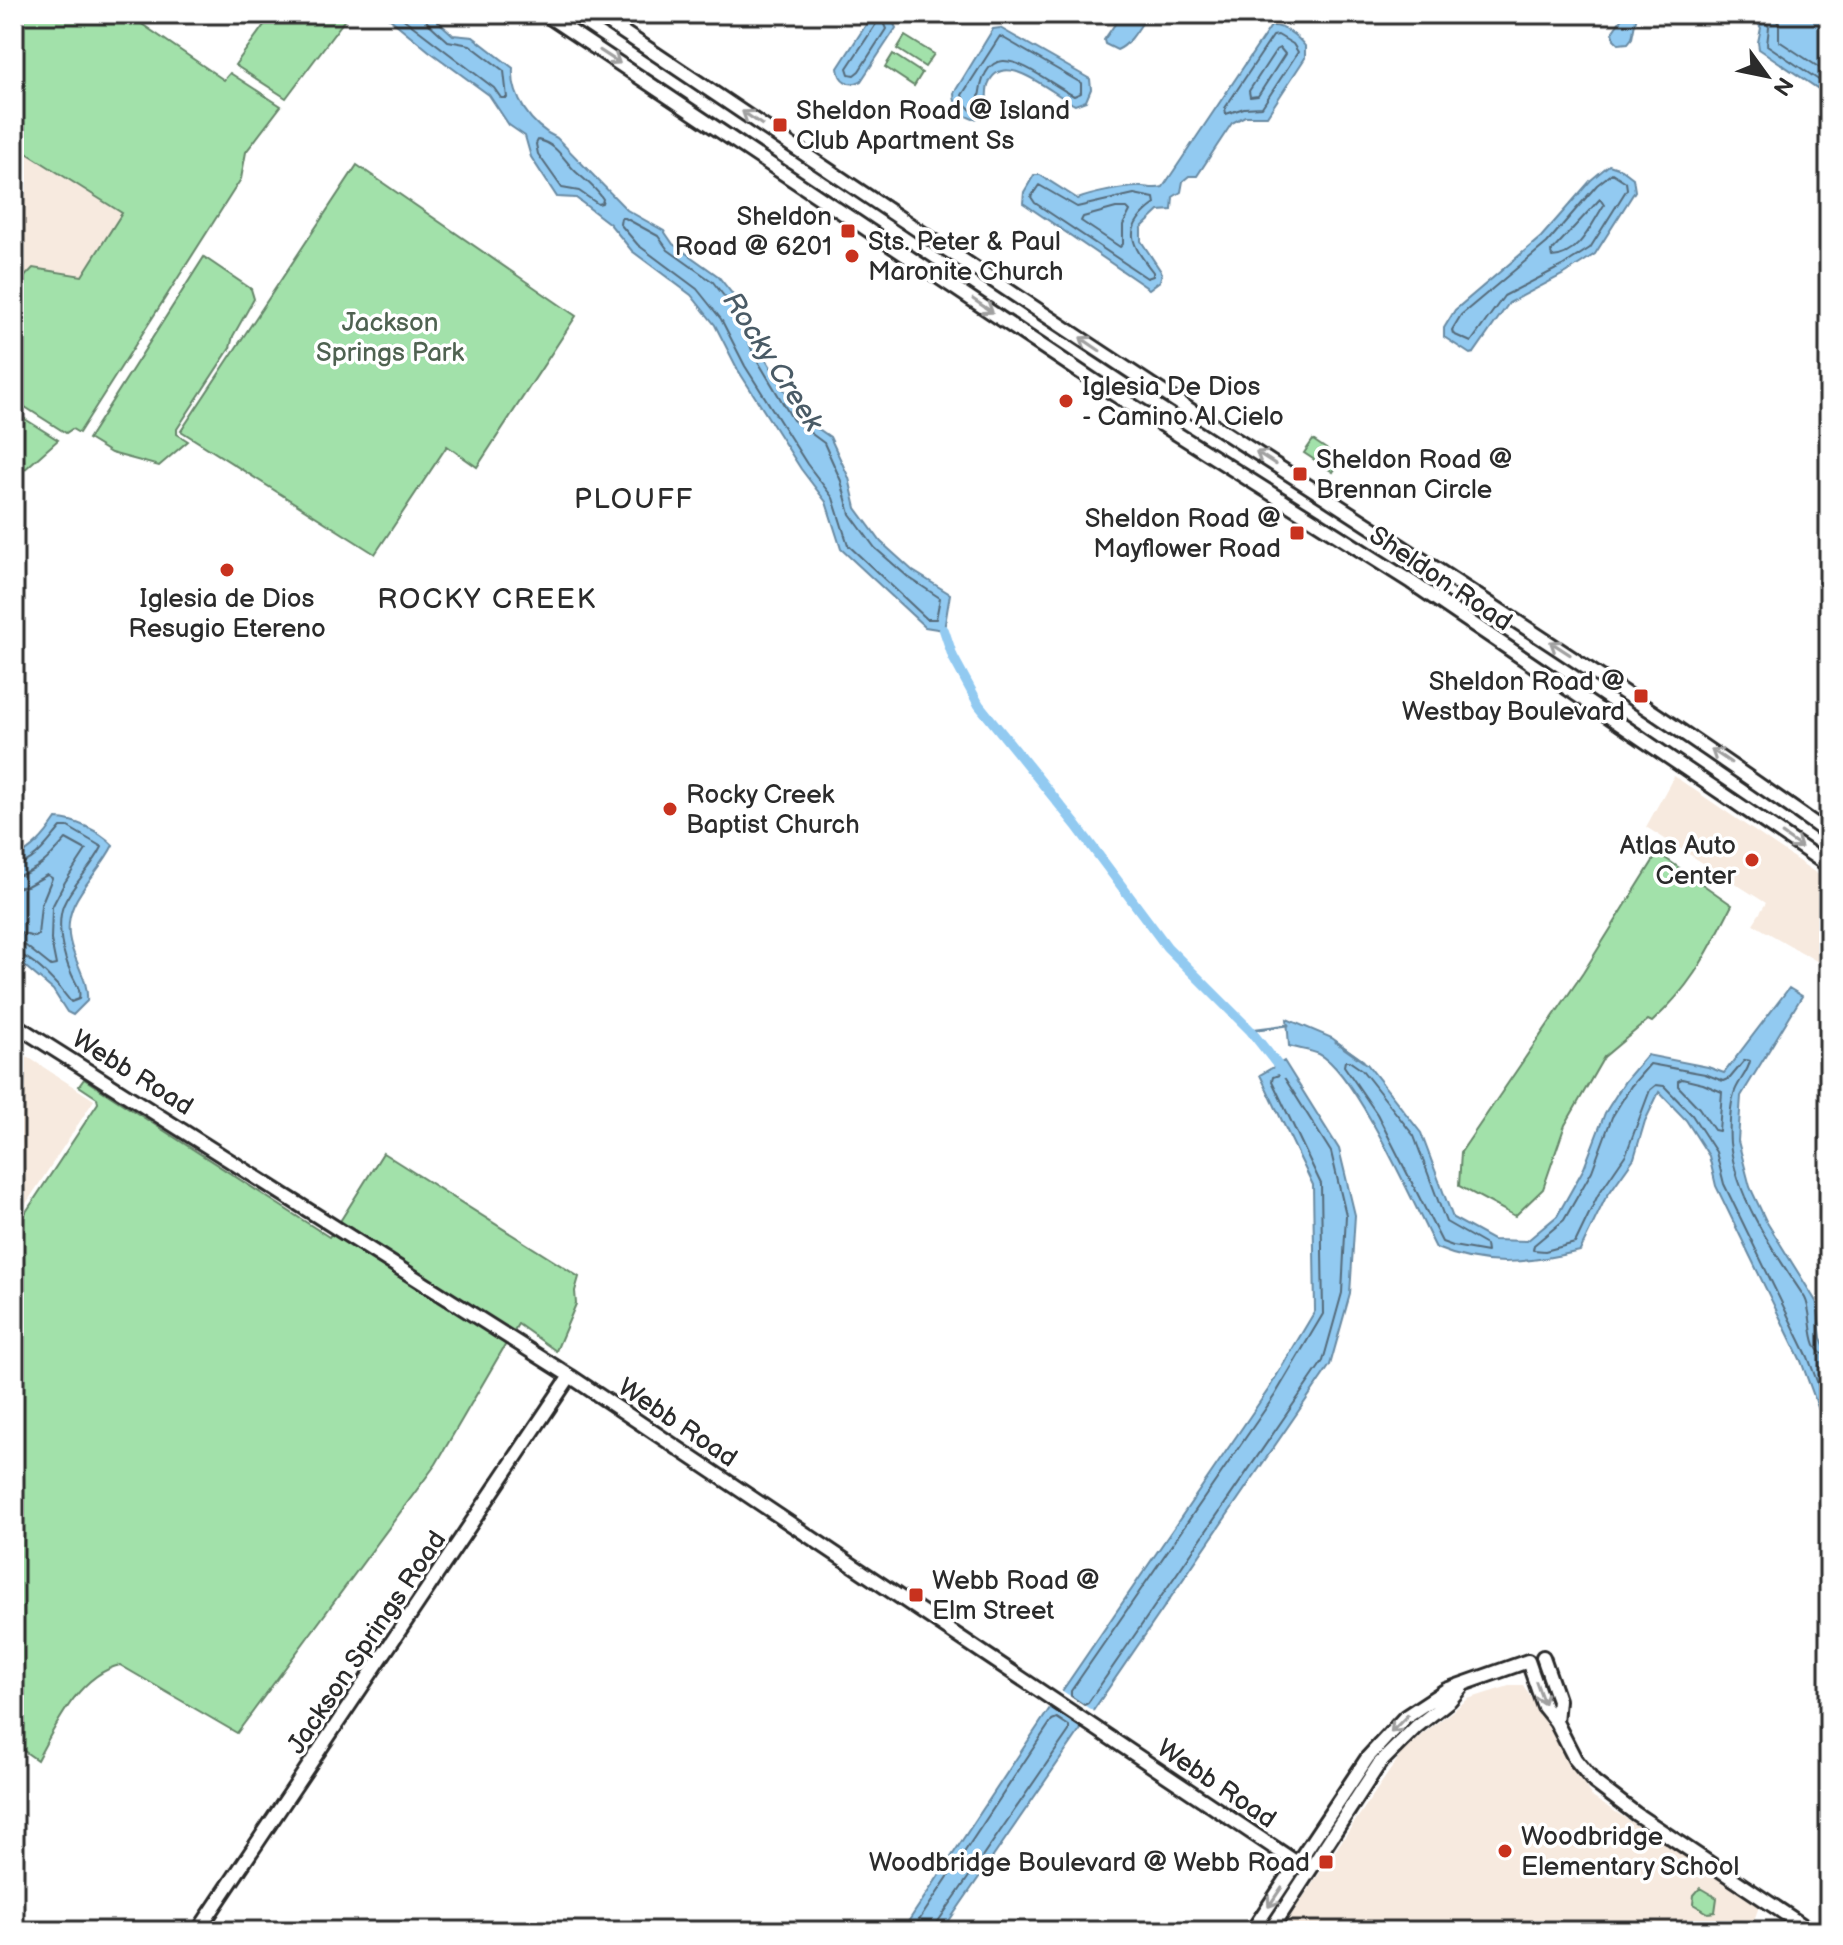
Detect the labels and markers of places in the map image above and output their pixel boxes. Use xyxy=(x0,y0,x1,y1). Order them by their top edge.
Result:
place label: Sheldon Road @ Island Club Apartment Ss xyxy=(796,96,1070,157)
marker: Sheldon Road @ Island Club Apartment Ss xyxy=(771,116,789,134)
place label: Sheldon Road @ 6201 xyxy=(675,202,832,263)
marker: Sheldon Road @ 6201 xyxy=(839,222,857,240)
place label: Sts. Peter & Paul Maronite Church xyxy=(868,227,1063,288)
marker: Sts. Peter & Paul Maronite Church xyxy=(843,247,861,265)
place label: Iglesia De Dios - Camino Al Cielo xyxy=(1082,372,1284,433)
marker: Iglesia De Dios - Camino Al Cielo xyxy=(1057,392,1075,410)
place label: Sheldon Road @ Brennan Circle xyxy=(1316,445,1512,506)
marker: Sheldon Road @ Brennan Circle xyxy=(1291,465,1309,483)
place label: Sheldon Road @ Mayflower Road xyxy=(1085,504,1281,565)
marker: Sheldon Road @ Mayflower Road xyxy=(1288,524,1306,542)
marker: Iglesia de Dios Resugio Etereno xyxy=(218,561,236,579)
place label: Iglesia de Dios Resugio Etereno xyxy=(128,584,326,645)
place label: Sheldon Road @ Westbay Boulevard xyxy=(1402,667,1625,728)
marker: Sheldon Road @ Westbay Boulevard xyxy=(1632,687,1650,705)
place label: Rocky Creek Baptist Church xyxy=(686,780,860,841)
marker: Rocky Creek Baptist Church xyxy=(661,800,679,818)
place label: Atlas Auto Center xyxy=(1620,831,1737,892)
marker: Atlas Auto Center xyxy=(1743,851,1761,869)
place label: Webb Road @ Elm Street xyxy=(932,1566,1100,1627)
marker: Webb Road @ Elm Street xyxy=(907,1586,925,1604)
place label: Woodbridge Elementary School xyxy=(1521,1822,1739,1883)
marker: Woodbridge Elementary School xyxy=(1496,1842,1514,1860)
place label: Woodbridge Boulevard @ Webb Road xyxy=(869,1848,1310,1879)
marker: Woodbridge Boulevard @ Webb Road xyxy=(1317,1853,1335,1871)

